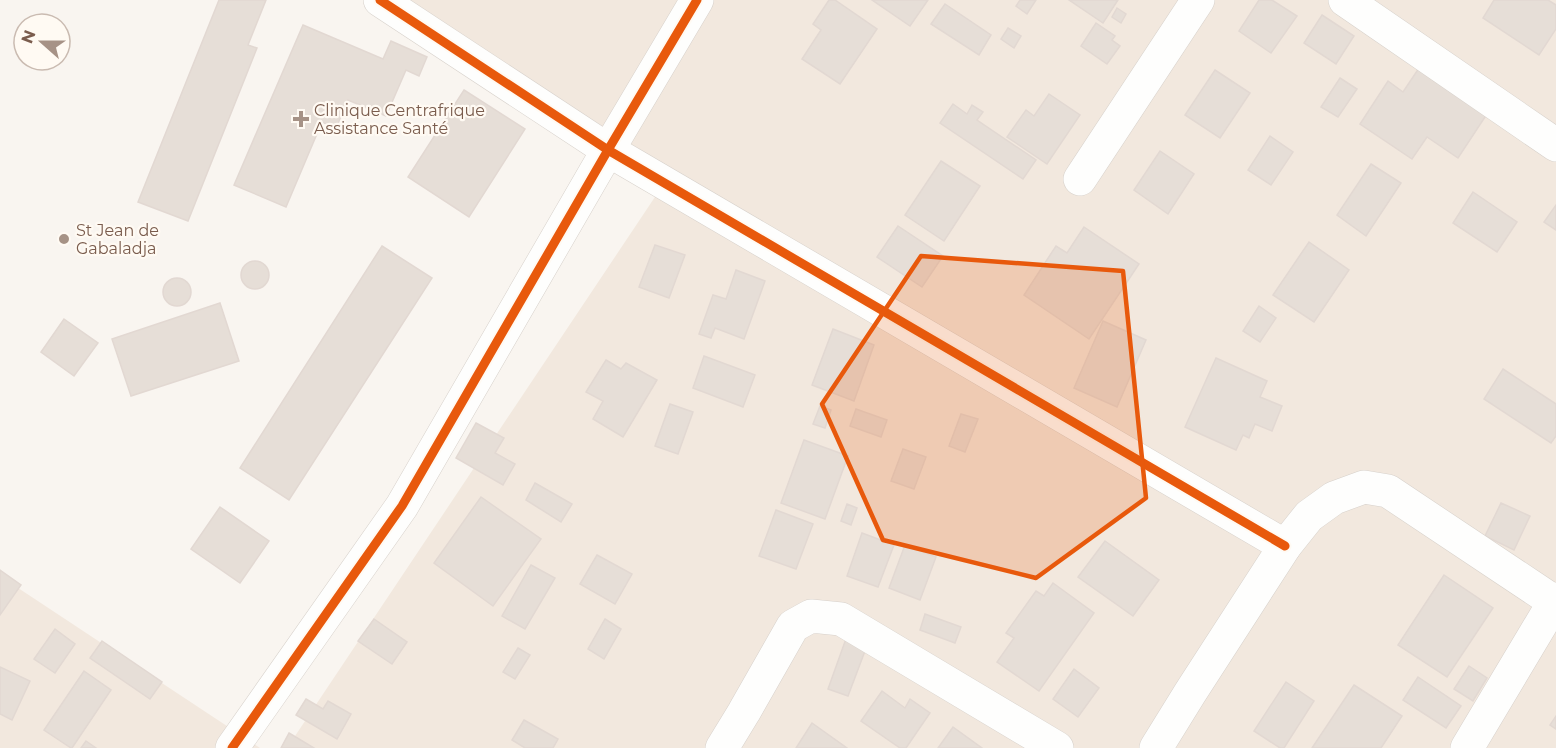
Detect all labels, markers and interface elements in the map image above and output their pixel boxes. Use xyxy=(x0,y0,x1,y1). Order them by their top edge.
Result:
north arrow xyxy=(12,12,72,72)
text: N xyxy=(17,27,40,46)
place label: Clinique Centrafrique Assistance Santé xyxy=(314,101,485,138)
marker: Clinique Centrafrique Assistance Santé xyxy=(292,110,310,128)
place label: St Jean de Gabaladja xyxy=(76,221,159,258)
marker: St Jean de Gabaladja xyxy=(57,232,71,246)

